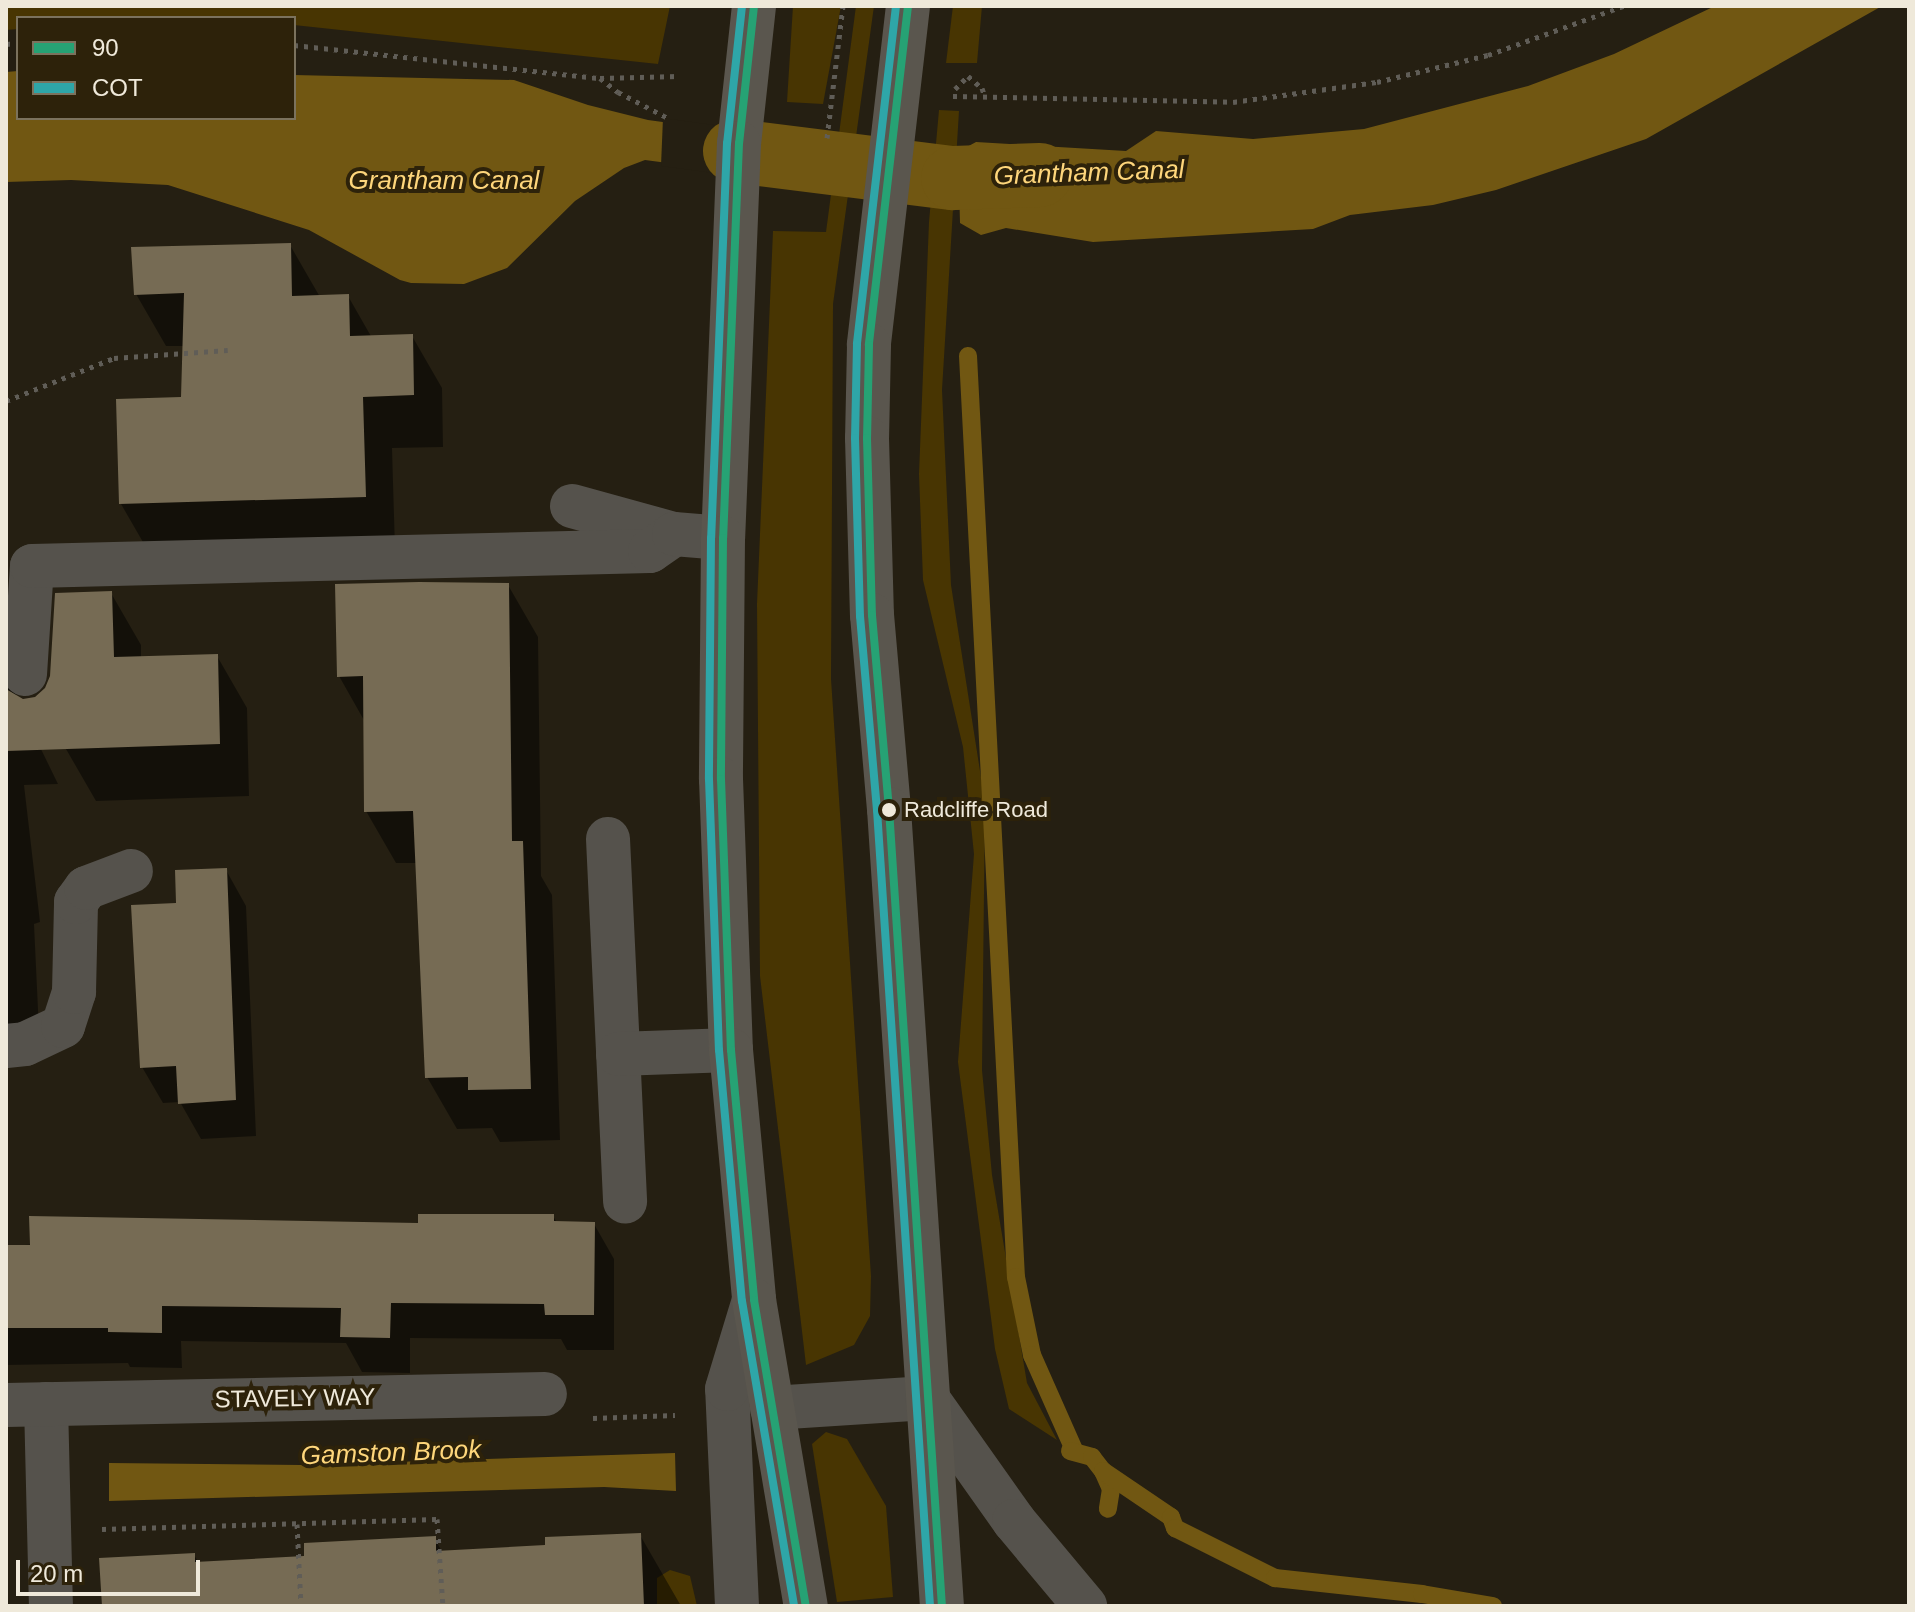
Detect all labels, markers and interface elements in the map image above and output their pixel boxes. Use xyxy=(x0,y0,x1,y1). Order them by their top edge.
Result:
legend xyxy=(16,16,296,120)
text: 90 xyxy=(92,34,119,61)
text: COT xyxy=(92,74,143,101)
water label: Grantham Canal xyxy=(993,154,1185,192)
water label: Grantham Canal xyxy=(349,165,539,197)
place label: Radcliffe Road xyxy=(904,797,1048,823)
marker: Radcliffe Road xyxy=(881,802,897,818)
street label: STAVELY WAY xyxy=(214,1382,376,1414)
water label: Gamston Brook xyxy=(300,1434,482,1472)
scale bar xyxy=(20,1544,204,1594)
text: 20 m xyxy=(30,1560,83,1587)

